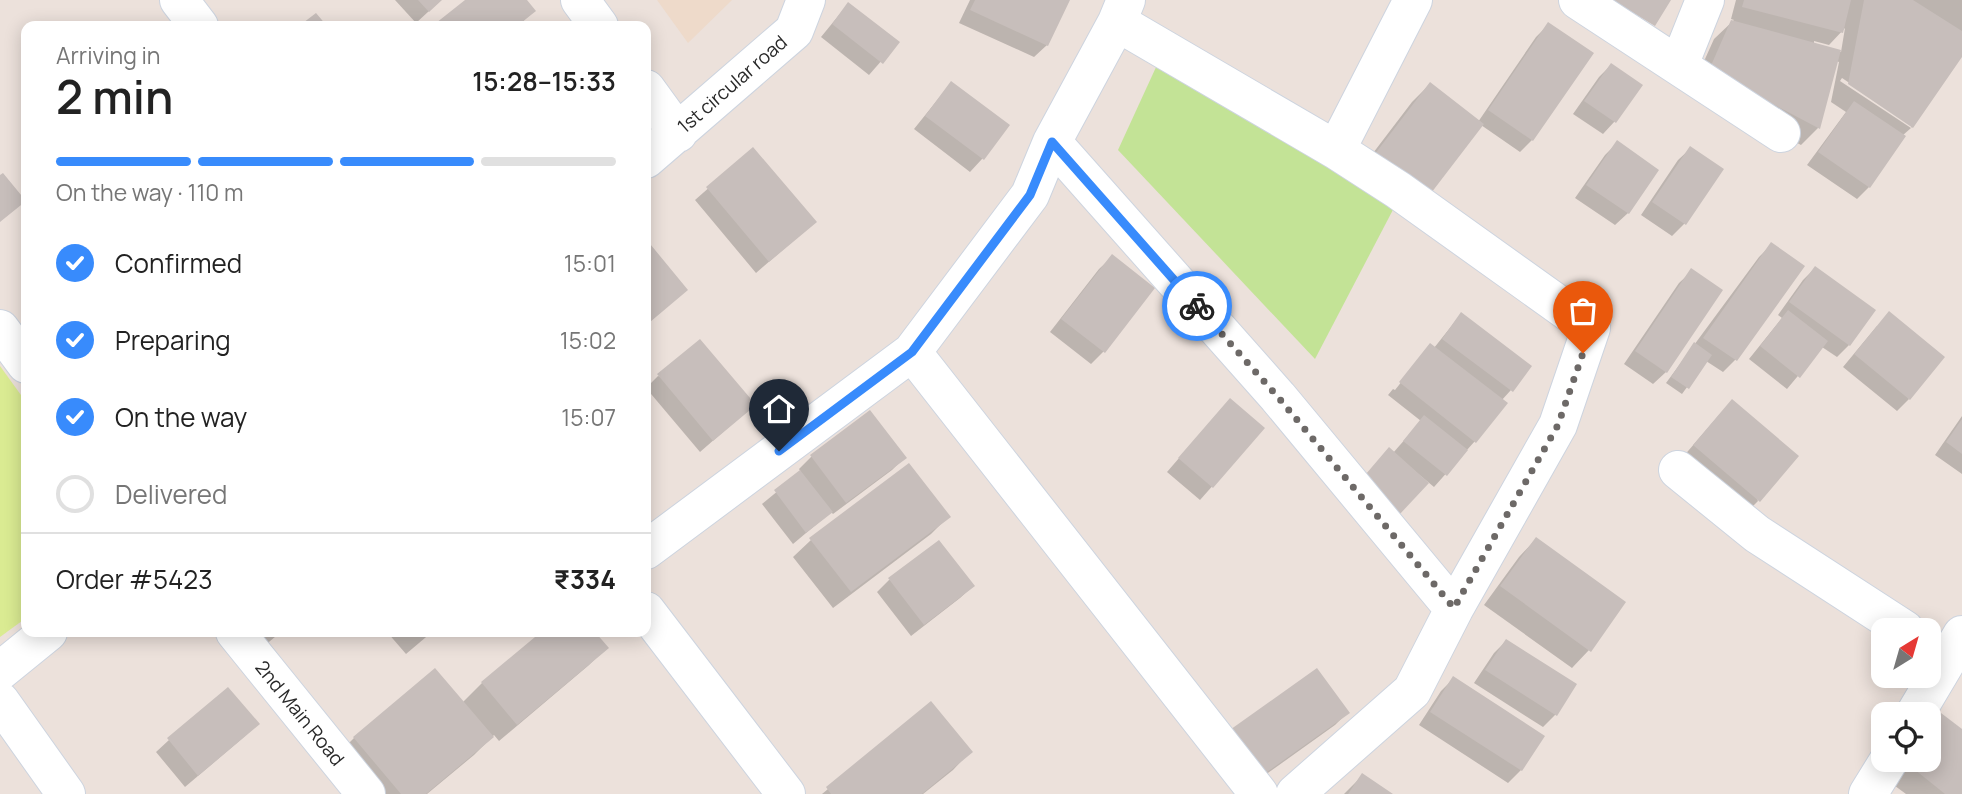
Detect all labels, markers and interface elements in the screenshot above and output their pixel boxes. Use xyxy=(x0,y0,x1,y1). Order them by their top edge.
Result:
street label: 1st circular road xyxy=(672,29,792,139)
text: Arriving in xyxy=(56,39,161,71)
text: 15:28–15:33 xyxy=(472,63,616,99)
text: 2 min xyxy=(56,65,173,128)
text: On the way · 110 m xyxy=(56,176,243,208)
icon: check xyxy=(56,244,94,282)
text: Confirmed xyxy=(115,245,242,281)
text: 15:01 xyxy=(564,247,616,279)
courier xyxy=(1162,271,1232,341)
pin xyxy=(1553,281,1613,353)
icon: bike xyxy=(1178,287,1216,325)
icon: bag xyxy=(1564,292,1602,330)
icon: check xyxy=(56,321,94,359)
text: Preparing xyxy=(115,322,231,358)
text: 15:02 xyxy=(560,324,616,356)
pin xyxy=(749,379,809,451)
icon: home xyxy=(760,390,798,428)
icon: check xyxy=(56,398,94,436)
text: On the way xyxy=(115,399,247,435)
text: 15:07 xyxy=(561,401,616,433)
text: Delivered xyxy=(115,476,227,512)
text: Order #5423 xyxy=(56,561,213,597)
text: ₹334 xyxy=(554,561,616,597)
north arrow xyxy=(1871,618,1941,688)
map controls xyxy=(1871,618,1941,772)
street label: 2nd Main Road xyxy=(250,655,350,771)
button: locate xyxy=(1871,702,1941,772)

